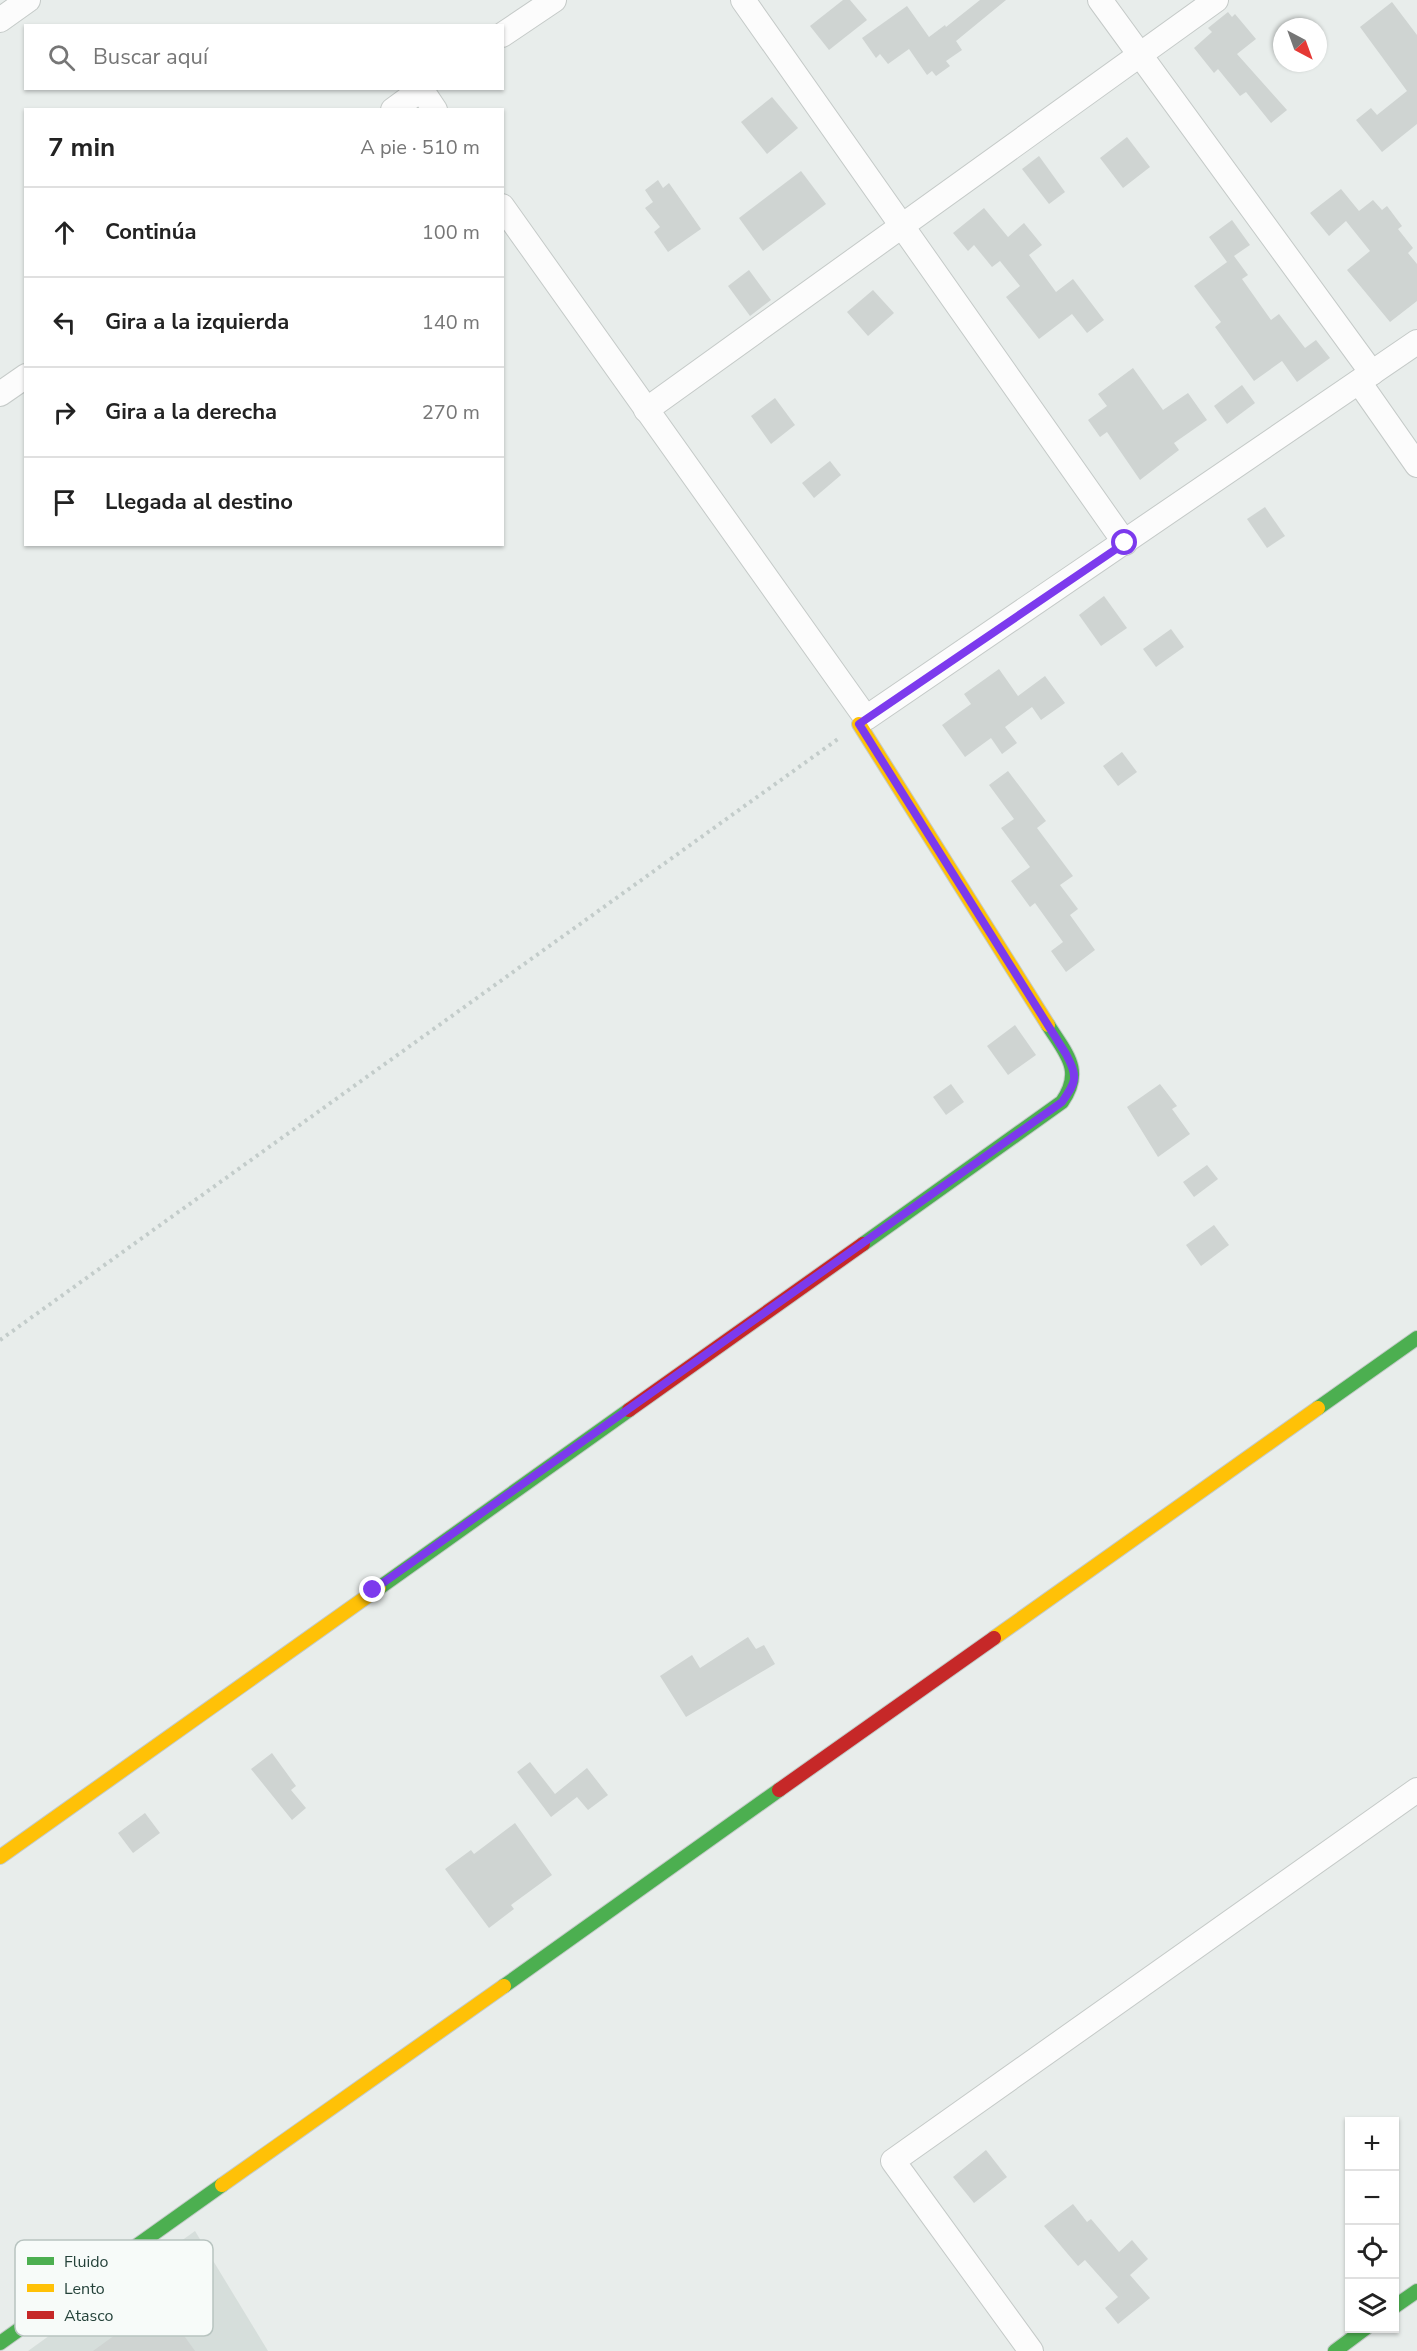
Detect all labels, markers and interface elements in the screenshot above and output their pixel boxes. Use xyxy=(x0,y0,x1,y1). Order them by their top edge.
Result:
north arrow xyxy=(1273,18,1327,72)
search box xyxy=(24,24,504,90)
icon: search xyxy=(45,41,78,74)
text: Buscar aquí xyxy=(93,42,208,72)
text: 7 min xyxy=(48,130,115,165)
text: A pie · 510 m xyxy=(360,134,480,161)
icon: ahead xyxy=(48,216,81,249)
text: Continúa xyxy=(105,217,196,247)
text: 100 m xyxy=(422,219,480,246)
icon: left xyxy=(48,306,81,339)
text: Gira a la izquierda xyxy=(105,307,289,337)
text: 140 m xyxy=(422,309,480,336)
icon: right xyxy=(48,396,81,429)
text: Gira a la derecha xyxy=(105,397,277,427)
text: 270 m xyxy=(422,399,480,426)
icon: arrive xyxy=(48,486,81,519)
text: Llegada al destino xyxy=(105,487,293,517)
route start xyxy=(1111,529,1137,555)
route end xyxy=(359,1576,385,1602)
map controls xyxy=(1345,2117,1399,2333)
button: + xyxy=(1345,2117,1399,2171)
button: − xyxy=(1345,2171,1399,2225)
button: locate xyxy=(1345,2225,1399,2279)
legend xyxy=(15,2240,213,2336)
text: Fluido xyxy=(64,2251,109,2273)
text: Lento xyxy=(64,2278,105,2300)
button: layers xyxy=(1345,2279,1399,2333)
text: Atasco xyxy=(64,2305,113,2327)

